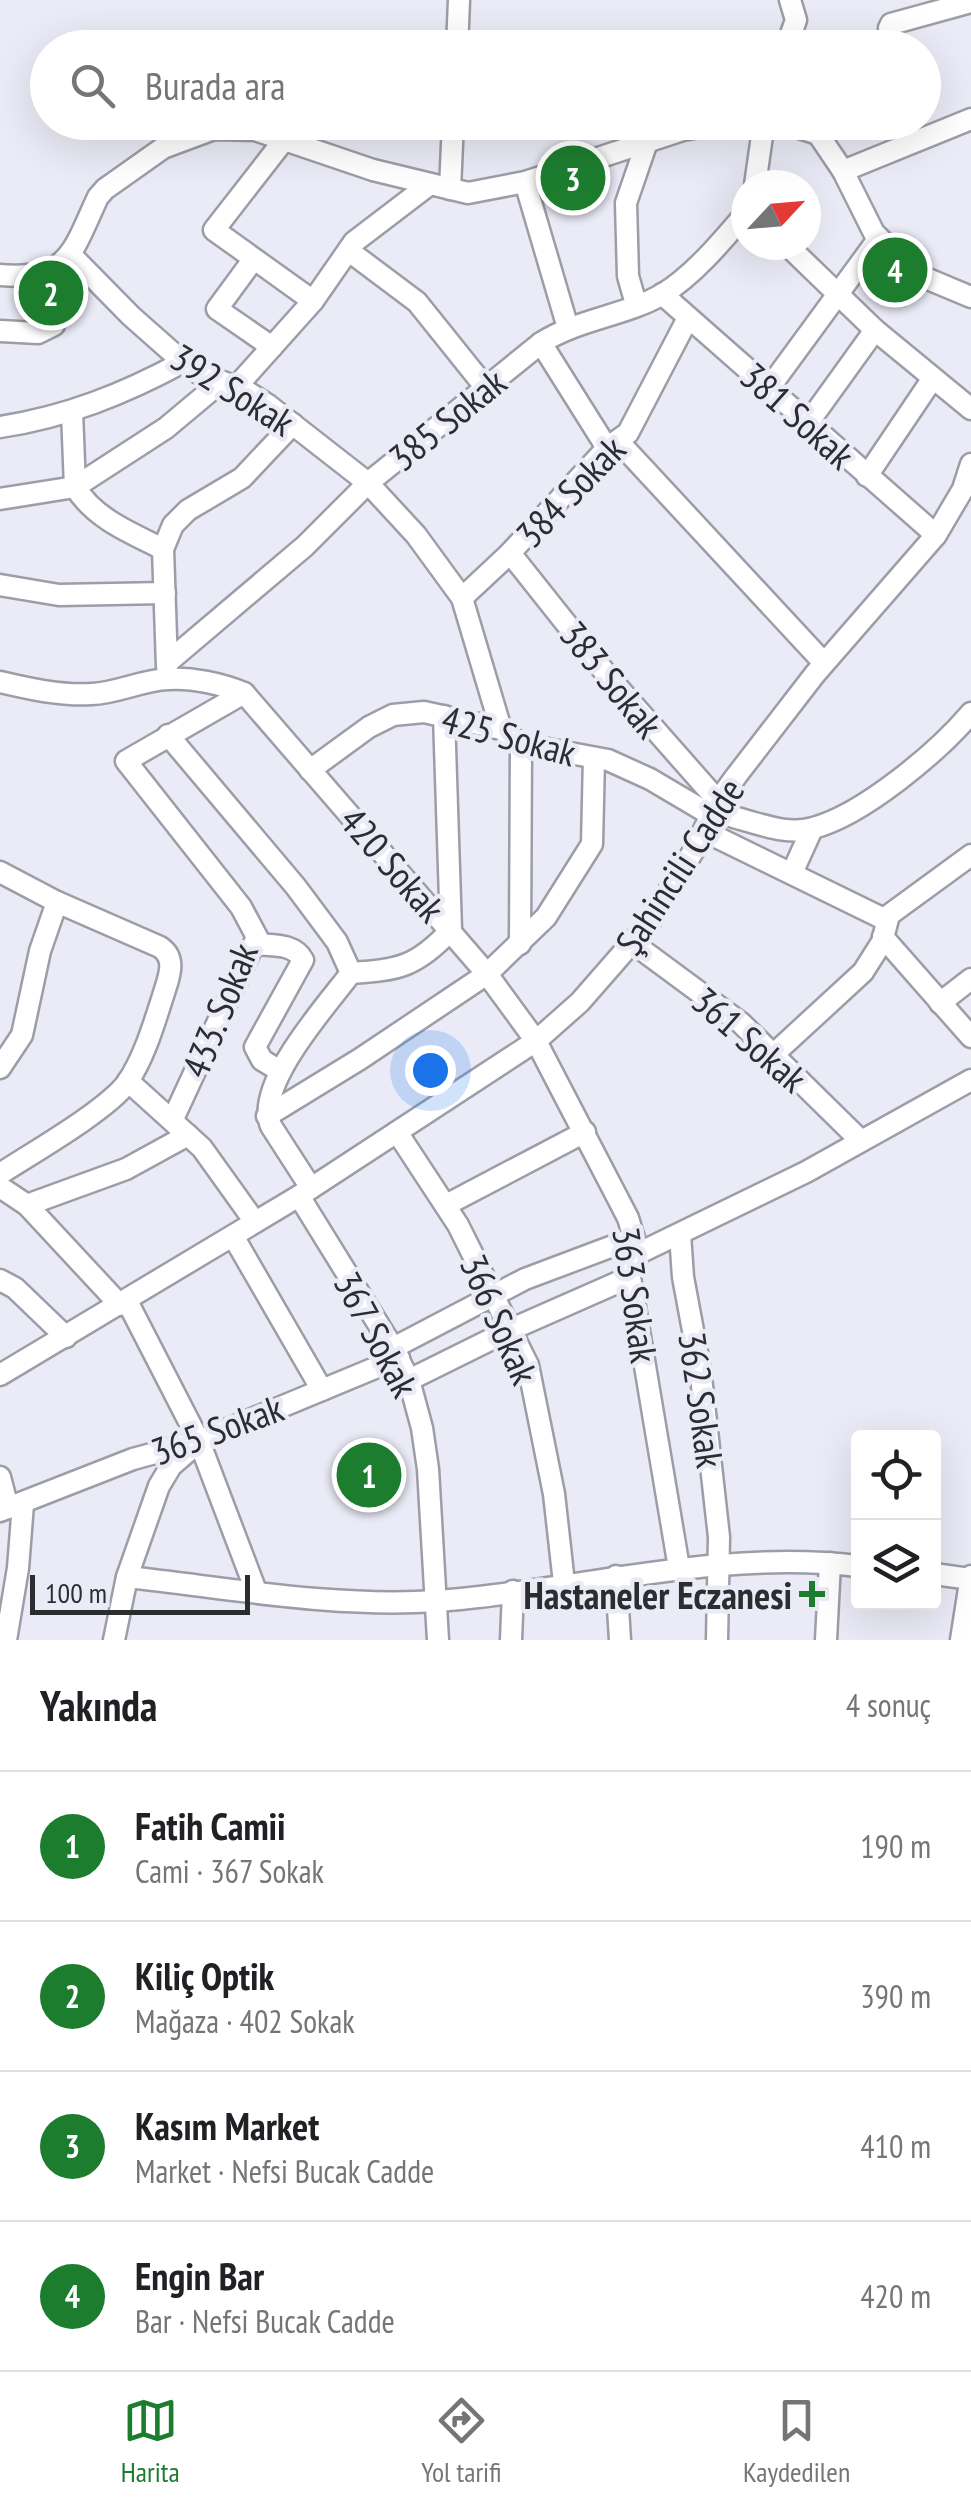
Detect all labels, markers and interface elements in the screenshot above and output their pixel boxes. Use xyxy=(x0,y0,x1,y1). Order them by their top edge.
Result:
search box xyxy=(30,30,941,140)
icon: search xyxy=(65,58,120,113)
text: Burada ara xyxy=(145,61,286,110)
pin: 3 xyxy=(540,140,606,216)
north arrow xyxy=(731,170,821,260)
pin: 4 xyxy=(862,232,928,308)
pin: 2 xyxy=(18,256,84,330)
street label: 392 Sokak xyxy=(162,332,304,446)
street label: 381 Sokak xyxy=(731,351,865,479)
street label: 385 Sokak xyxy=(378,357,516,481)
street label: 384 Sokak xyxy=(505,425,635,557)
street label: 383 Sokak xyxy=(550,610,674,748)
street label: 425 Sokak xyxy=(437,694,582,776)
street label: Şahincili Cadde xyxy=(604,768,754,964)
street label: 420 Sokak xyxy=(330,796,457,932)
street label: 433. Sokak xyxy=(170,935,268,1085)
street label: 361 Sokak xyxy=(682,976,818,1103)
your location xyxy=(405,1045,456,1096)
street label: 363 Sokak xyxy=(602,1224,670,1366)
street label: 366 Sokak xyxy=(450,1247,550,1392)
street label: 367 Sokak xyxy=(324,1263,430,1405)
street label: 362 Sokak xyxy=(668,1329,736,1471)
street label: 365 Sokak xyxy=(144,1383,290,1475)
map controls xyxy=(851,1430,941,1610)
button: locate xyxy=(851,1430,941,1520)
pin: 1 xyxy=(336,1438,402,1512)
button: layers xyxy=(851,1520,941,1610)
scale bar xyxy=(30,1570,250,1614)
place label: Hastaneler Eczanesi xyxy=(523,1570,792,1619)
text: 100 m xyxy=(45,1574,107,1611)
marker: Hastaneler Eczanesi xyxy=(801,1583,823,1605)
text: Yakında xyxy=(40,1678,157,1733)
text: 4 sonuç xyxy=(846,1684,931,1726)
text: Fatih Camii xyxy=(135,1801,286,1850)
text: 1 xyxy=(65,1825,80,1867)
text: 190 m xyxy=(860,1825,931,1867)
text: Cami · 367 Sokak xyxy=(135,1850,324,1892)
text: Kiliç Optik xyxy=(135,1951,274,2000)
text: 2 xyxy=(65,1975,80,2017)
text: 390 m xyxy=(860,1975,931,2017)
text: Mağaza · 402 Sokak xyxy=(135,2000,355,2042)
text: Kasım Market xyxy=(135,2101,319,2150)
text: 3 xyxy=(65,2125,80,2167)
text: 410 m xyxy=(860,2125,931,2167)
text: Market · Nefsi Bucak Cadde xyxy=(135,2150,434,2192)
text: Engin Bar xyxy=(135,2251,264,2300)
text: 4 xyxy=(65,2275,80,2317)
text: 420 m xyxy=(860,2275,931,2317)
text: Bar · Nefsi Bucak Cadde xyxy=(135,2300,395,2342)
tab: Harita xyxy=(121,2393,180,2490)
tab: Yol tarifi xyxy=(421,2393,501,2490)
tab: Kaydedilen xyxy=(743,2393,850,2490)

